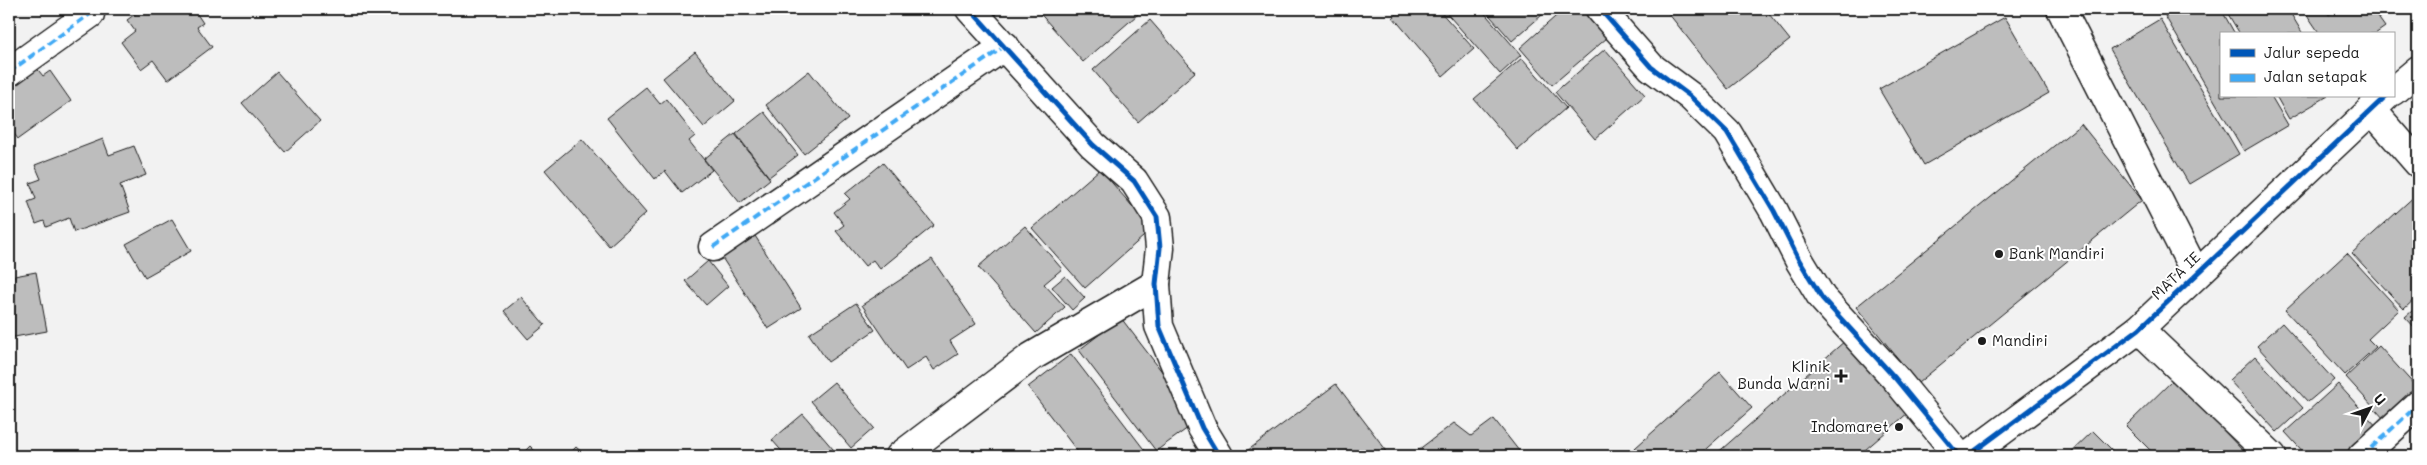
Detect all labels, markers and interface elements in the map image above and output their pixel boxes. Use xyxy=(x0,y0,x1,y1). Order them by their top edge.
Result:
legend xyxy=(2220,32,2394,98)
text: Jalur sepeda xyxy=(2264,42,2360,62)
text: Jalan setapak xyxy=(2264,66,2367,86)
place label: Bank Mandiri xyxy=(2009,243,2105,263)
street label: MATA IE xyxy=(2146,247,2204,304)
marker: Bank Mandiri xyxy=(1993,248,2005,260)
place label: Mandiri xyxy=(1992,330,2048,350)
marker: Mandiri xyxy=(1976,335,1988,347)
place label: Klinik Bunda Warni xyxy=(1738,356,1830,393)
marker: Klinik Bunda Warni xyxy=(1834,369,1848,383)
north arrow xyxy=(2344,382,2394,432)
text: U xyxy=(2370,389,2391,409)
place label: Indomaret xyxy=(1811,416,1889,436)
marker: Indomaret xyxy=(1893,421,1905,433)

